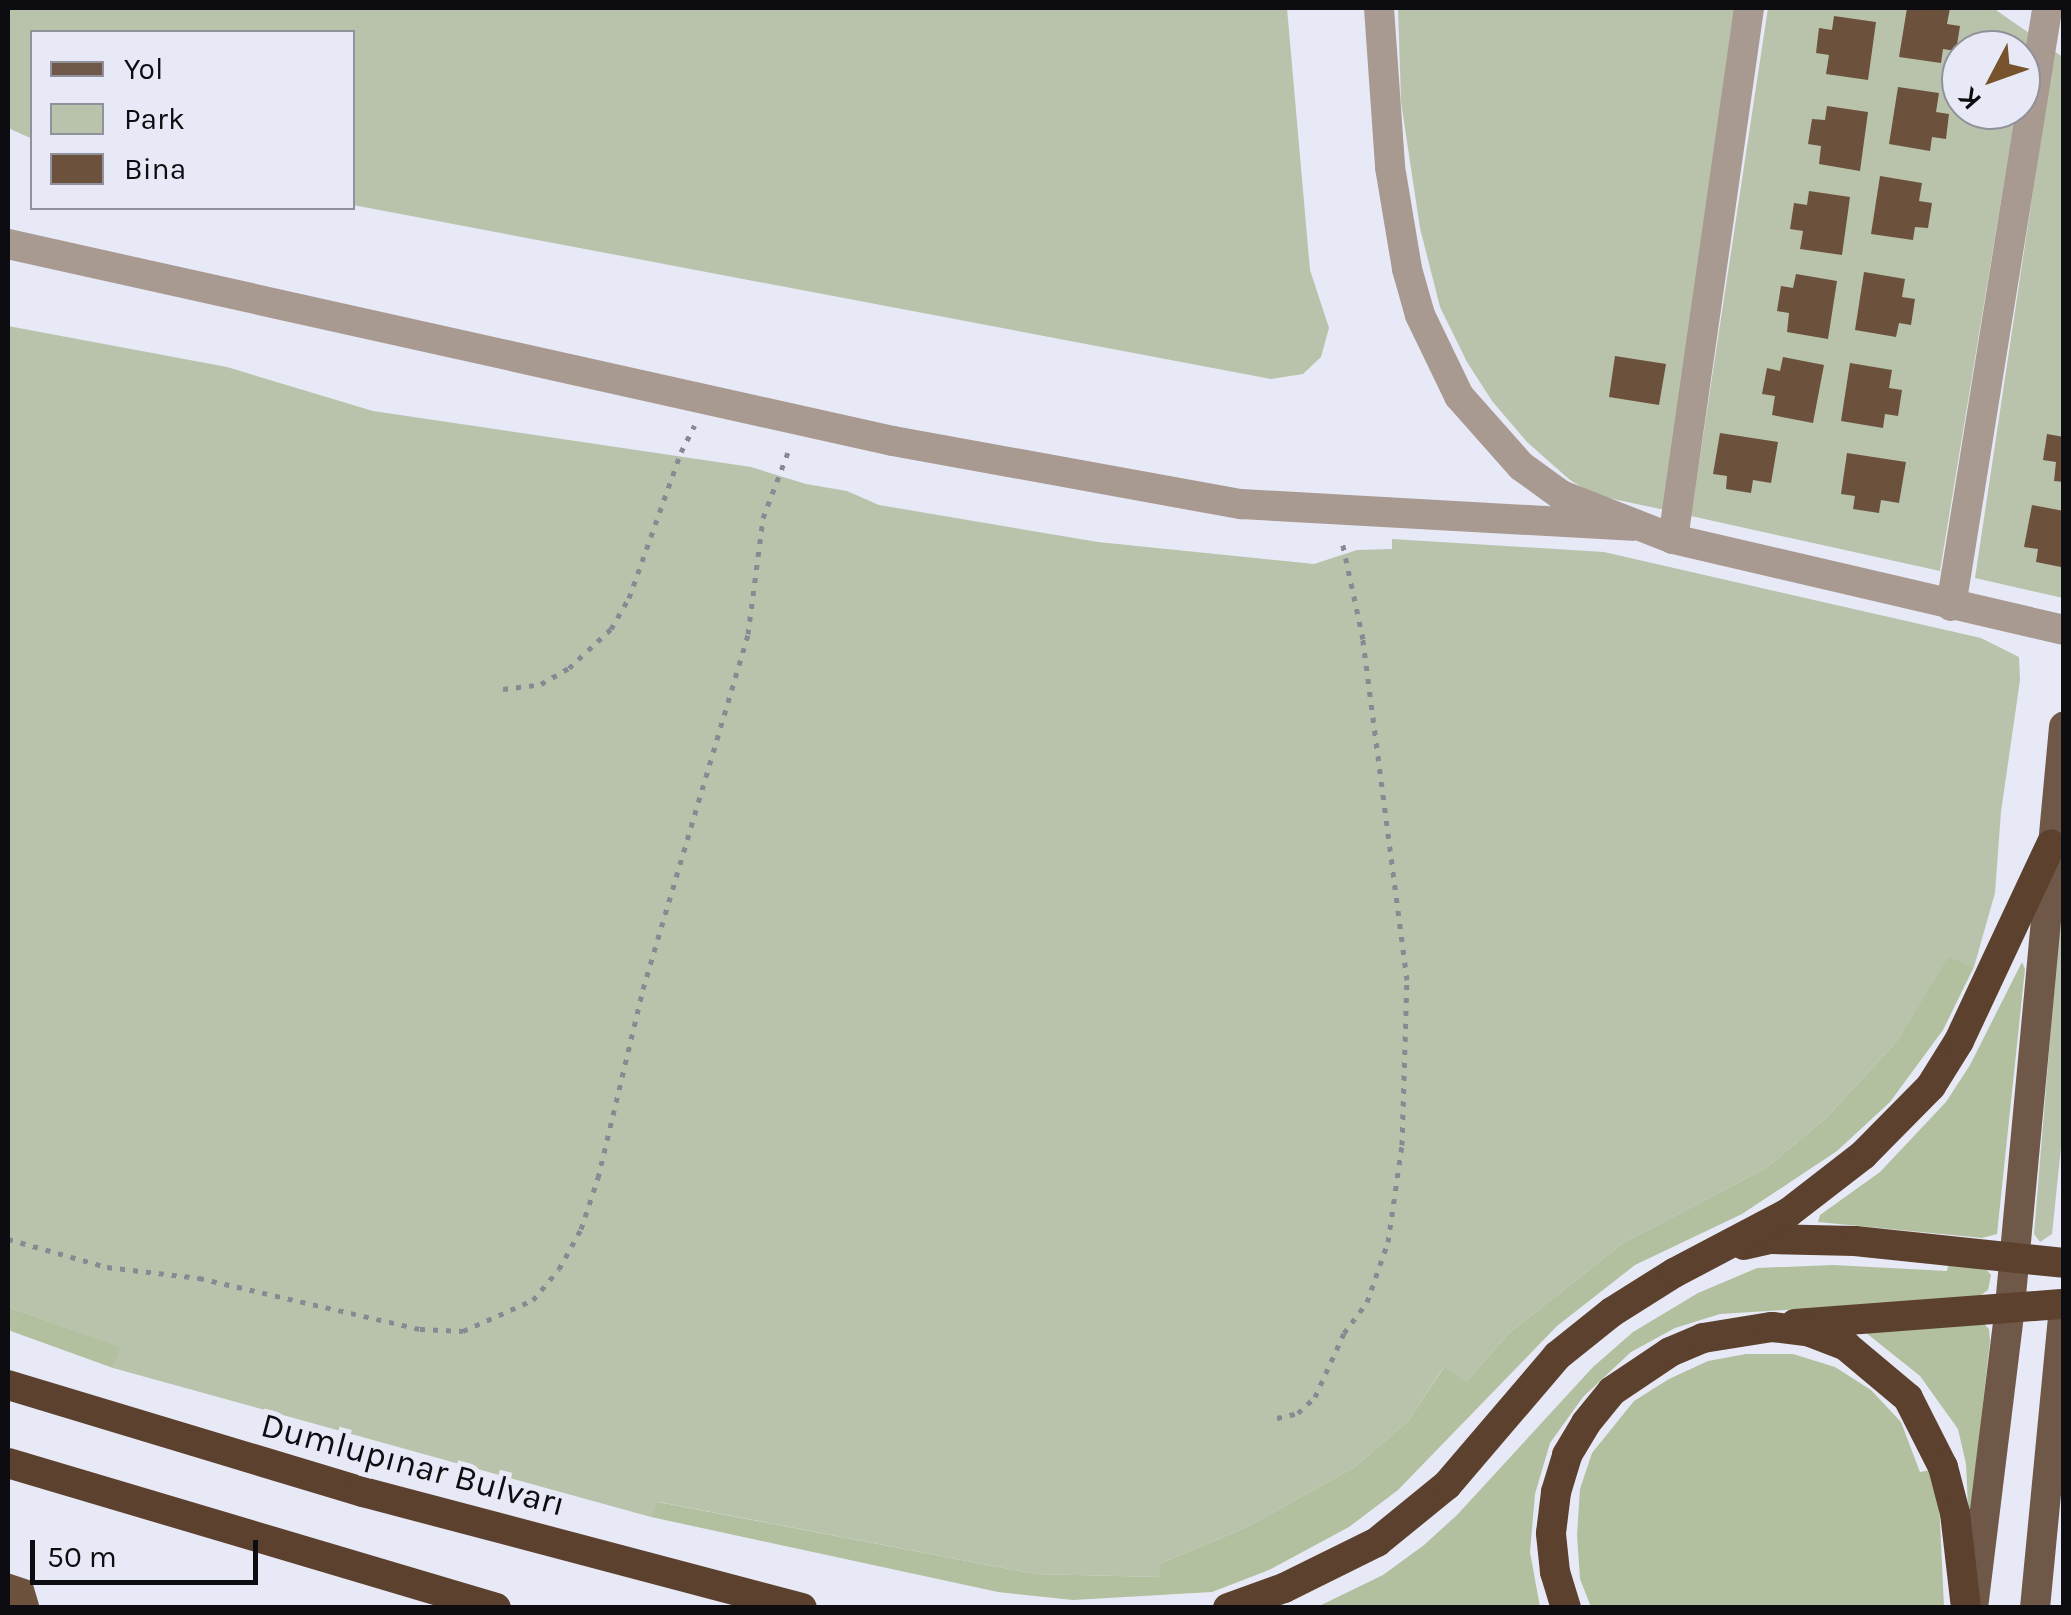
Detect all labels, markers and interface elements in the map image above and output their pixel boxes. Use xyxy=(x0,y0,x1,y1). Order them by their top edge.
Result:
legend xyxy=(30,30,355,210)
north arrow xyxy=(1941,30,2041,130)
text: Yol xyxy=(124,51,163,87)
text: K xyxy=(1951,81,1988,116)
text: Park xyxy=(124,101,185,137)
text: Bina xyxy=(124,151,186,187)
street label: Dumlupınar Bulvarı xyxy=(256,1404,570,1526)
scale bar xyxy=(35,1520,262,1582)
text: 50 m xyxy=(47,1539,117,1575)

